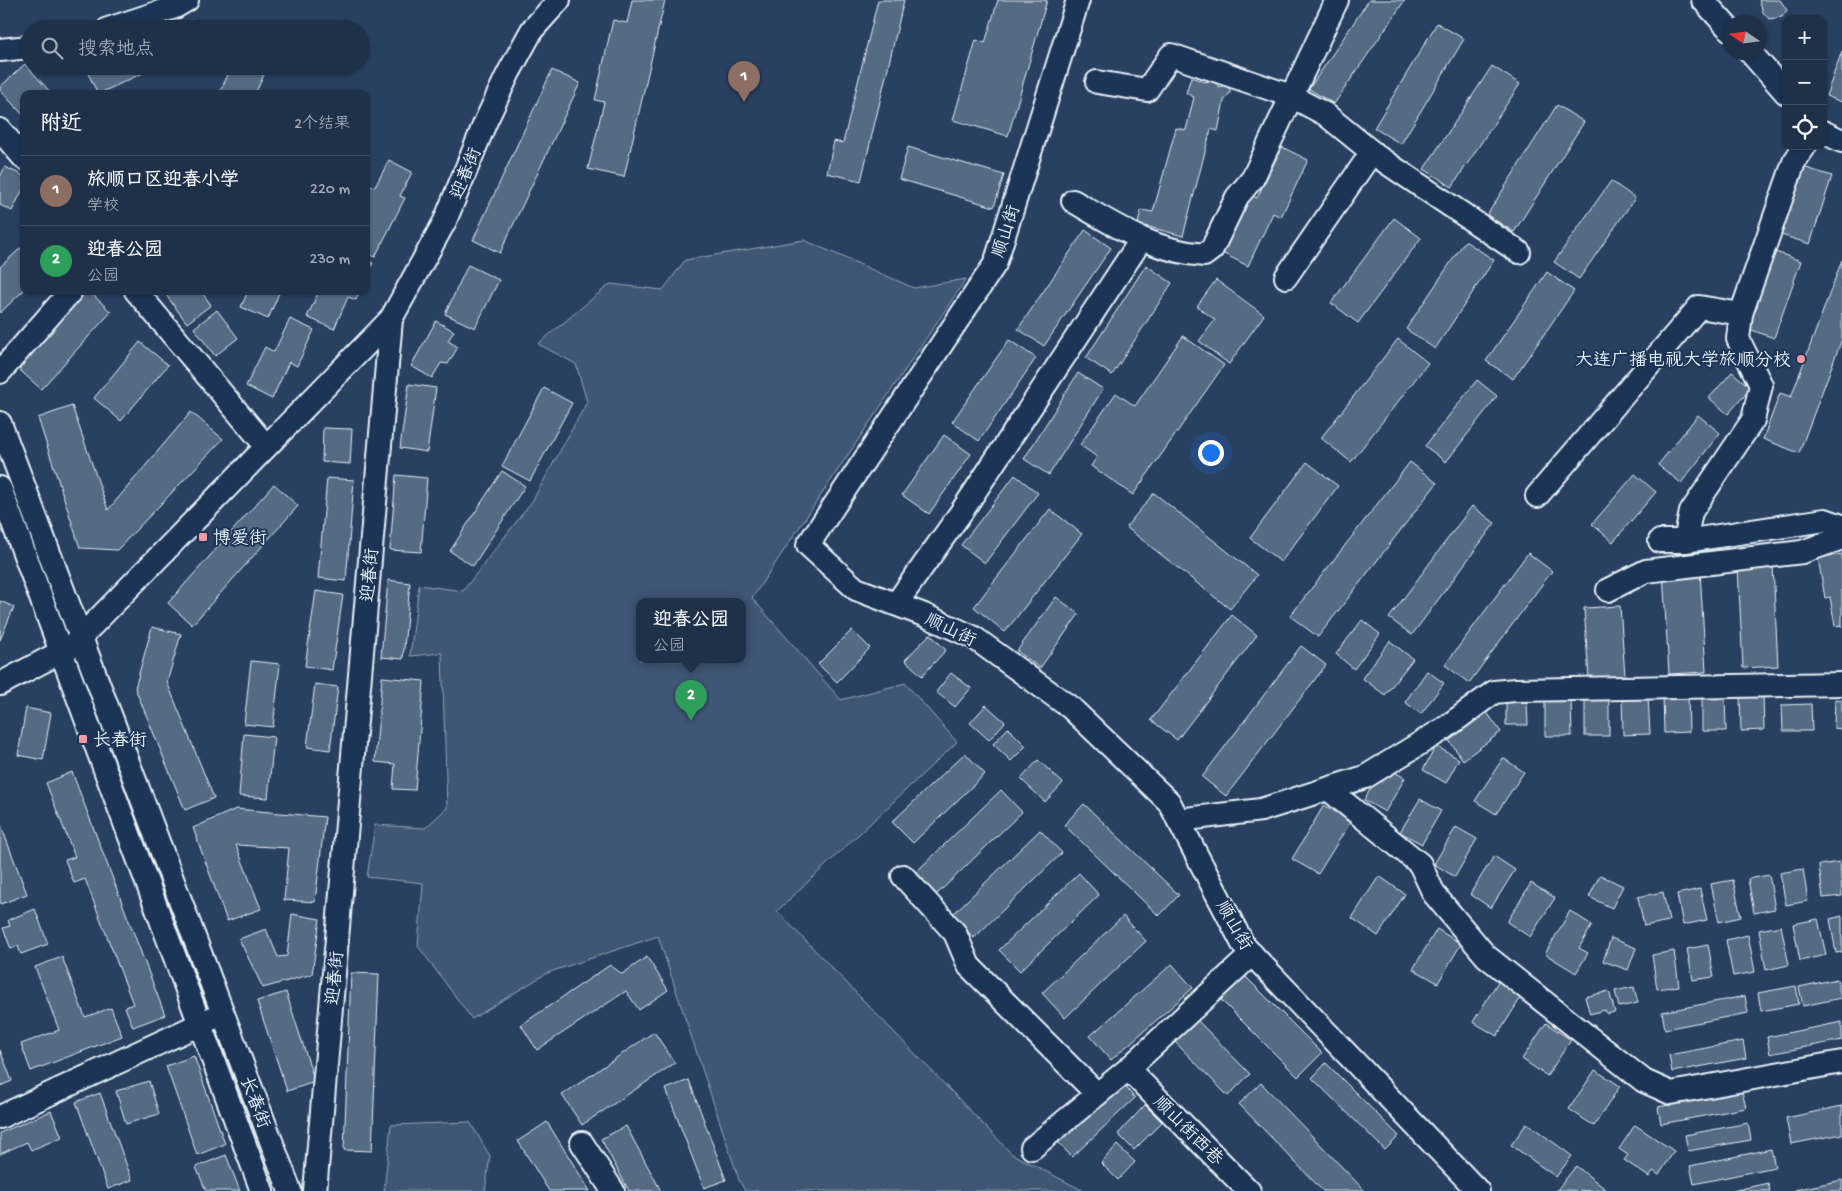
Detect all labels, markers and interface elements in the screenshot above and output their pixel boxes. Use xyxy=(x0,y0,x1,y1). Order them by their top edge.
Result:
north arrow xyxy=(1722,15,1767,60)
map controls xyxy=(1782,15,1827,150)
button: + xyxy=(1782,15,1827,60)
search box xyxy=(20,20,370,75)
icon: search xyxy=(38,34,66,62)
text: 搜索地点 xyxy=(78,39,154,62)
button: − xyxy=(1782,60,1827,105)
pin: 1 xyxy=(728,61,760,102)
button: locate xyxy=(1782,105,1827,150)
text: 附近 xyxy=(40,113,82,138)
text: 2个结果 xyxy=(294,116,350,135)
street label: 迎春街 xyxy=(447,145,487,203)
text: 旅顺口区迎春小学 xyxy=(87,170,239,193)
text: 1 xyxy=(53,181,59,200)
text: 220 m xyxy=(310,181,350,200)
text: 学校 xyxy=(87,198,119,217)
street label: 顺山街 xyxy=(988,203,1026,261)
text: 迎春公园 xyxy=(87,240,163,263)
text: 2 xyxy=(52,251,60,270)
text: 230 m xyxy=(310,251,350,270)
text: 公园 xyxy=(87,268,119,287)
place label: 大连广播电视大学旅顺分校 xyxy=(1575,350,1791,372)
marker: 大连广播电视大学旅顺分校 xyxy=(1795,353,1807,365)
your location xyxy=(1198,440,1224,466)
place label: 博爱街 xyxy=(213,528,267,550)
marker: 博爱街 xyxy=(197,531,209,543)
street label: 迎春街 xyxy=(358,547,384,603)
popup xyxy=(636,598,746,663)
street label: 顺山街 xyxy=(921,609,979,653)
text: 迎春公园 xyxy=(653,610,729,633)
text: 公园 xyxy=(653,638,685,657)
pin: 2 xyxy=(675,680,707,721)
place label: 长春街 xyxy=(93,730,147,752)
marker: 长春街 xyxy=(77,733,89,745)
street label: 顺山街 xyxy=(1210,897,1256,955)
street label: 迎春街 xyxy=(323,950,349,1006)
street label: 长春街 xyxy=(234,1074,274,1132)
street label: 顺山街西巷 xyxy=(1148,1092,1227,1171)

